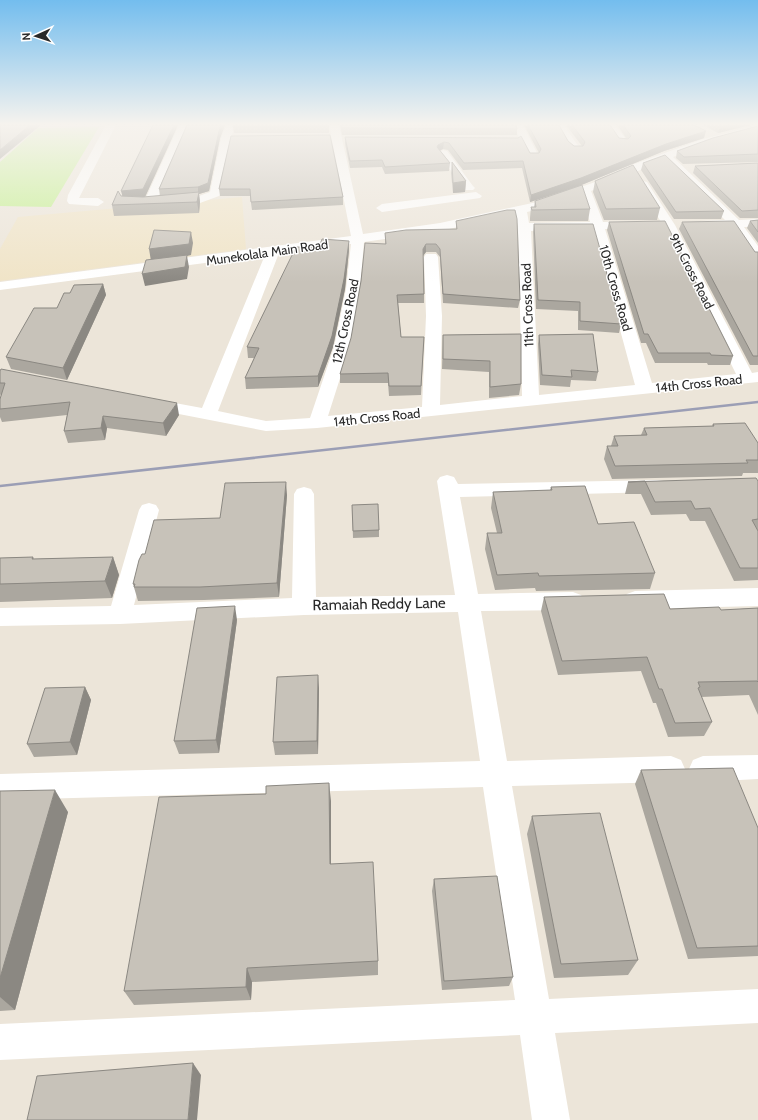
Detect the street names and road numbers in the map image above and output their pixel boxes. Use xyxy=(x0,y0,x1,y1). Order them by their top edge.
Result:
street label: 9th Cross Road xyxy=(666,231,718,311)
street label: Munekolala Main Road xyxy=(205,236,329,268)
street label: 10th Cross Road xyxy=(596,243,636,333)
street label: 11th Cross Road xyxy=(518,263,536,347)
street label: 12th Cross Road xyxy=(328,277,362,365)
street label: 14th Cross Road xyxy=(655,370,743,396)
street label: 14th Cross Road xyxy=(333,404,421,430)
street label: Ramaiah Reddy Lane xyxy=(312,594,446,614)

